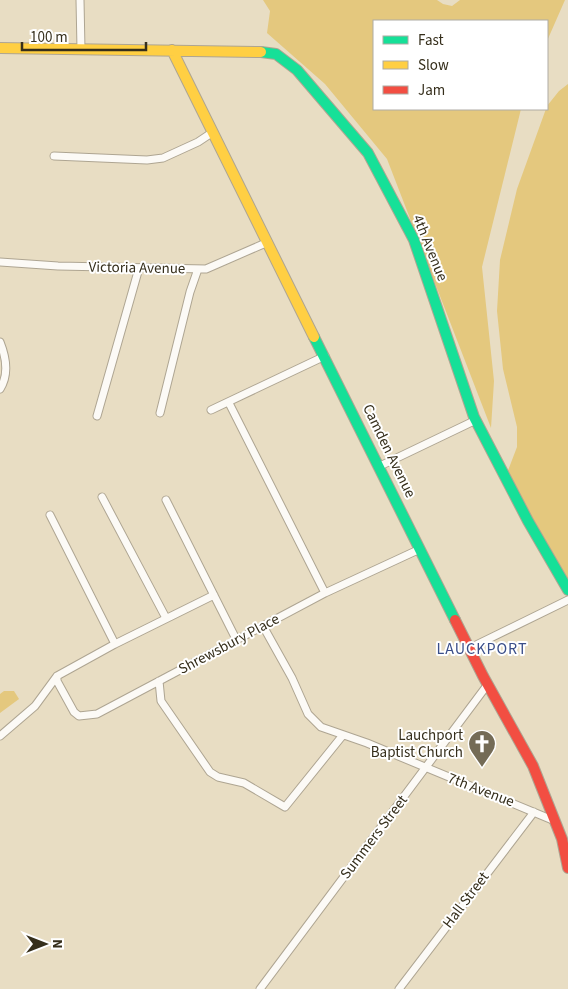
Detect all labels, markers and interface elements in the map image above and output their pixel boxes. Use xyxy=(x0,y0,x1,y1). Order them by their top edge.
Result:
scale bar xyxy=(22,20,146,52)
legend xyxy=(373,20,548,110)
text: 100 m xyxy=(30,27,68,48)
text: Fast xyxy=(418,30,444,51)
text: Slow xyxy=(418,55,449,76)
text: Jam xyxy=(418,80,445,101)
street label: 4th Avenue xyxy=(407,212,453,284)
street label: Victoria Avenue xyxy=(88,257,186,279)
street label: Camden Avenue xyxy=(357,401,421,501)
street label: Shrewsbury Place xyxy=(175,609,283,679)
district label: LAUCKPORT xyxy=(436,638,528,660)
place label: Lauchport Baptist Church xyxy=(371,725,463,763)
church icon: Lauchport Baptist Church xyxy=(467,729,497,768)
street label: 7th Avenue xyxy=(445,768,517,812)
street label: Summers Street xyxy=(335,791,413,883)
street label: Hall Street xyxy=(438,867,494,933)
north arrow xyxy=(20,919,70,969)
text: N xyxy=(47,939,67,949)

